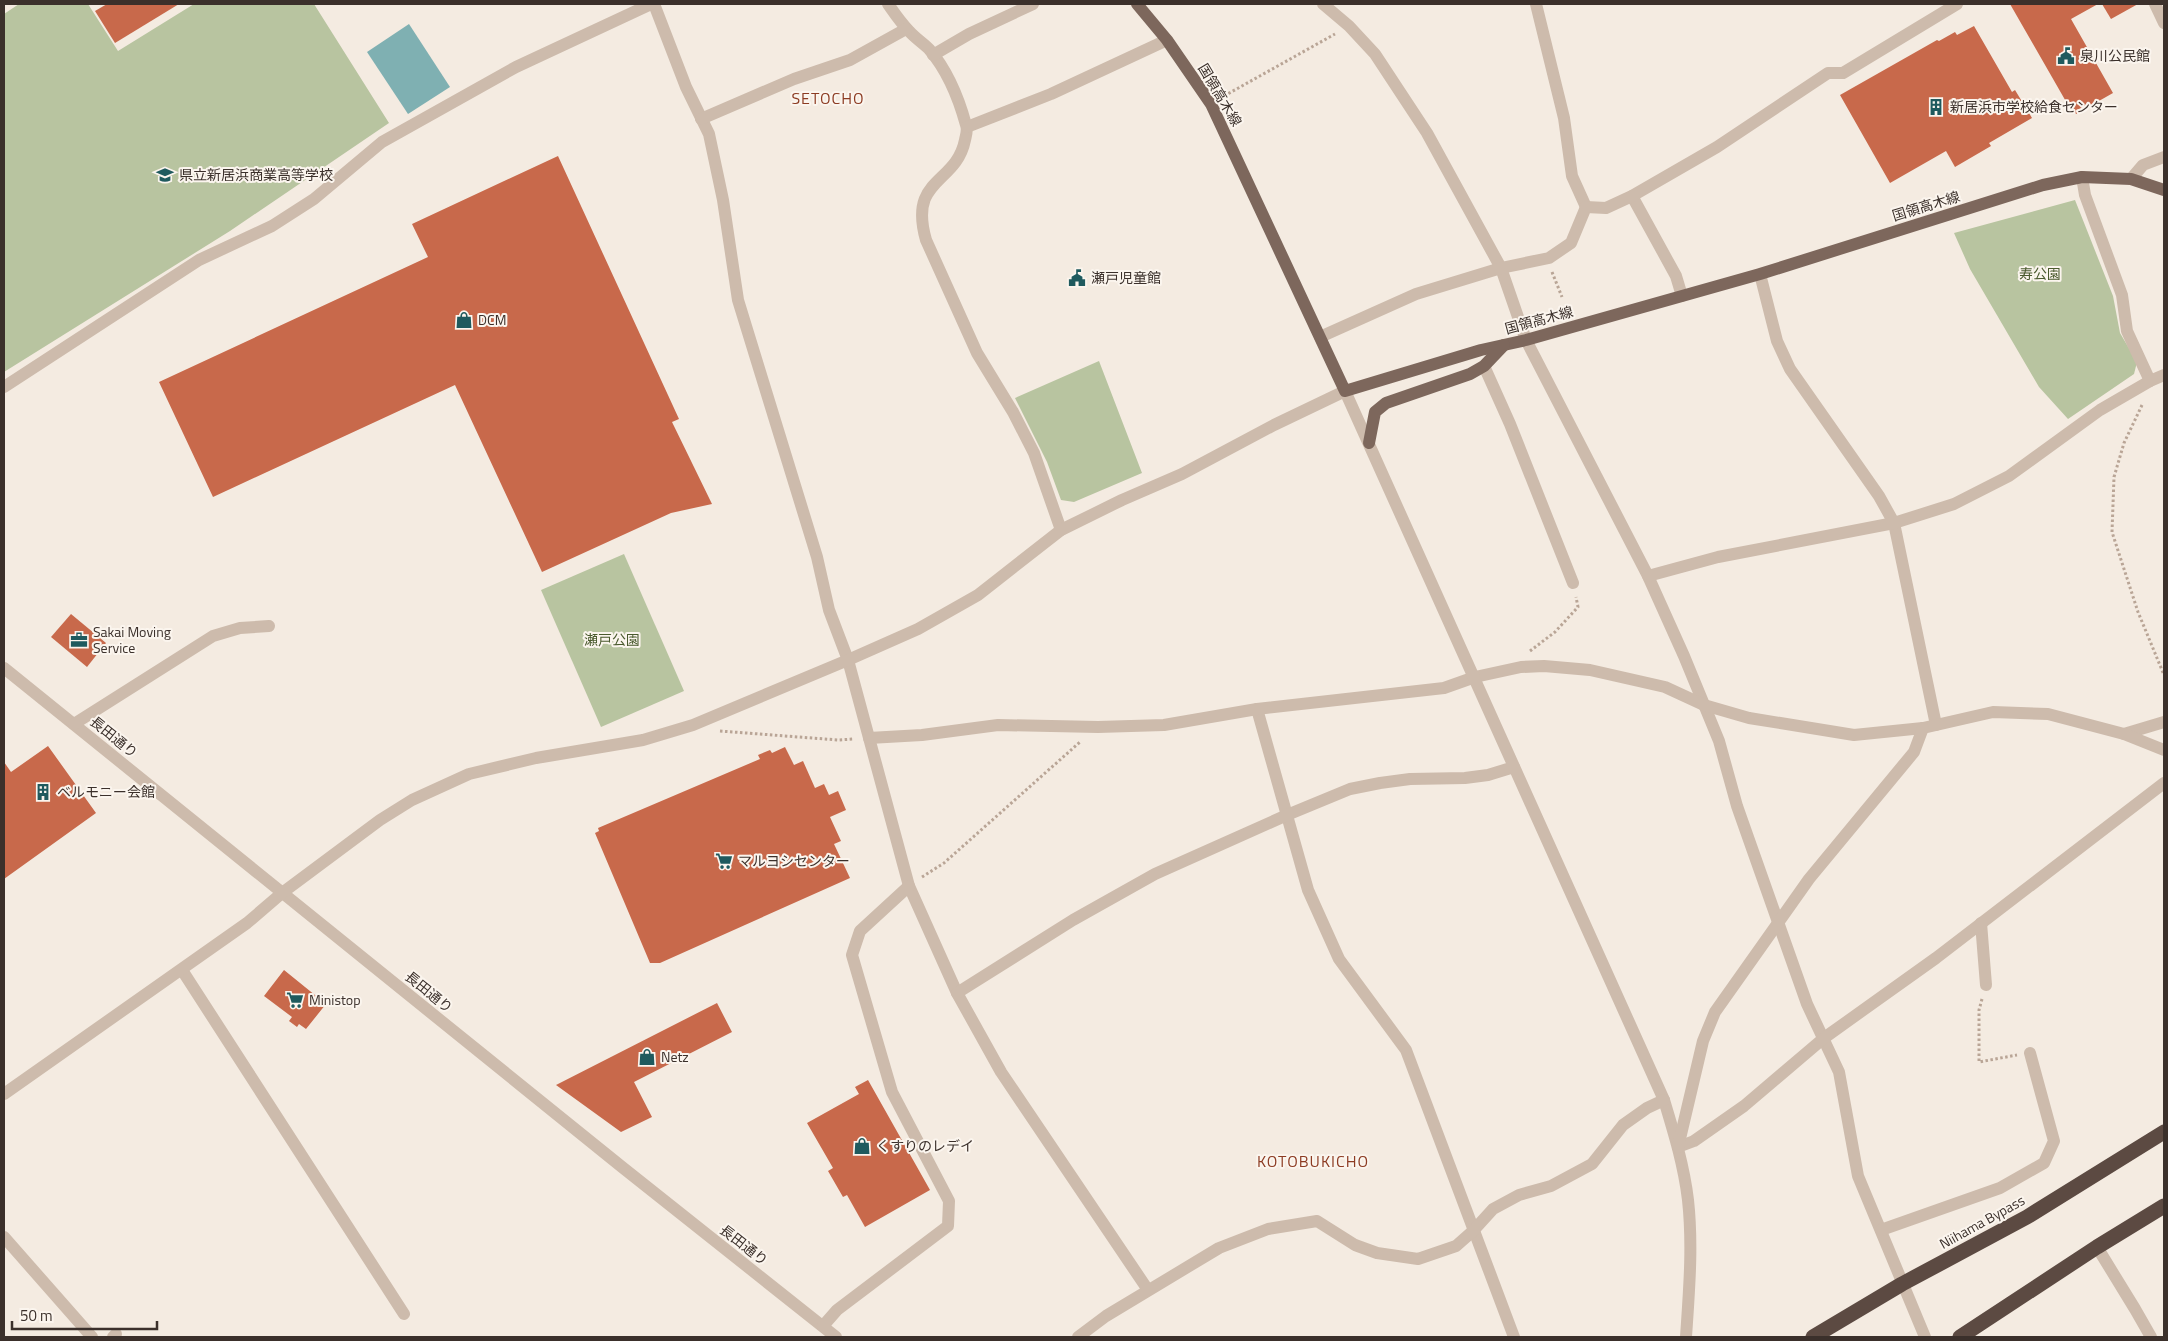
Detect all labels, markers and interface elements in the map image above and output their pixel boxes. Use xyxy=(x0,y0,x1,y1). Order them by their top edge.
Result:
place label: 泉川公民館 xyxy=(2080,45,2150,66)
public building icon: 泉川公民館 xyxy=(2056,46,2076,66)
street label: 国領高木線 xyxy=(1193,59,1247,130)
district label: SETOCHO xyxy=(791,86,865,110)
place label: 新居浜市学校給食センター xyxy=(1950,96,2118,117)
building icon: 新居浜市学校給食センター xyxy=(1926,97,1946,117)
place label: 県立新居浜商業高等学校 xyxy=(179,164,333,185)
school or university icon: 県立新居浜商業高等学校 xyxy=(155,165,175,185)
street label: 国領高木線 xyxy=(1889,185,1962,226)
park label: 寿公園 xyxy=(2019,263,2061,284)
place label: 瀬戸児童館 xyxy=(1091,267,1161,288)
public building icon: 瀬戸児童館 xyxy=(1067,268,1087,288)
street label: 国領高木線 xyxy=(1502,300,1575,339)
place label: DCM xyxy=(478,309,506,330)
shop icon: DCM xyxy=(454,310,474,330)
place label: Sakai Moving Service xyxy=(93,621,171,658)
park label: 瀬戸公園 xyxy=(584,629,640,650)
office icon: Sakai Moving Service xyxy=(69,630,89,650)
street label: 長田通り xyxy=(86,711,143,762)
place label: ベルモニー会館 xyxy=(57,781,155,802)
building icon: ベルモニー会館 xyxy=(33,782,53,802)
place label: マルヨシセンター xyxy=(738,850,850,871)
supermarket icon: マルヨシセンター xyxy=(714,851,734,871)
street label: 長田通り xyxy=(401,966,458,1017)
place label: Ministop xyxy=(309,989,361,1010)
supermarket icon: Ministop xyxy=(285,990,305,1010)
place label: Netz xyxy=(661,1046,689,1067)
shop icon: Netz xyxy=(637,1047,657,1067)
place label: くすりのレデイ xyxy=(876,1135,974,1156)
shop icon: くすりのレデイ xyxy=(852,1136,872,1156)
district label: KOTOBUKICHO xyxy=(1257,1149,1369,1173)
street label: Niihama Bypass xyxy=(1935,1189,2028,1254)
street label: 長田通り xyxy=(716,1219,773,1270)
scale bar xyxy=(12,1298,158,1330)
text: 50 m xyxy=(20,1304,53,1327)

